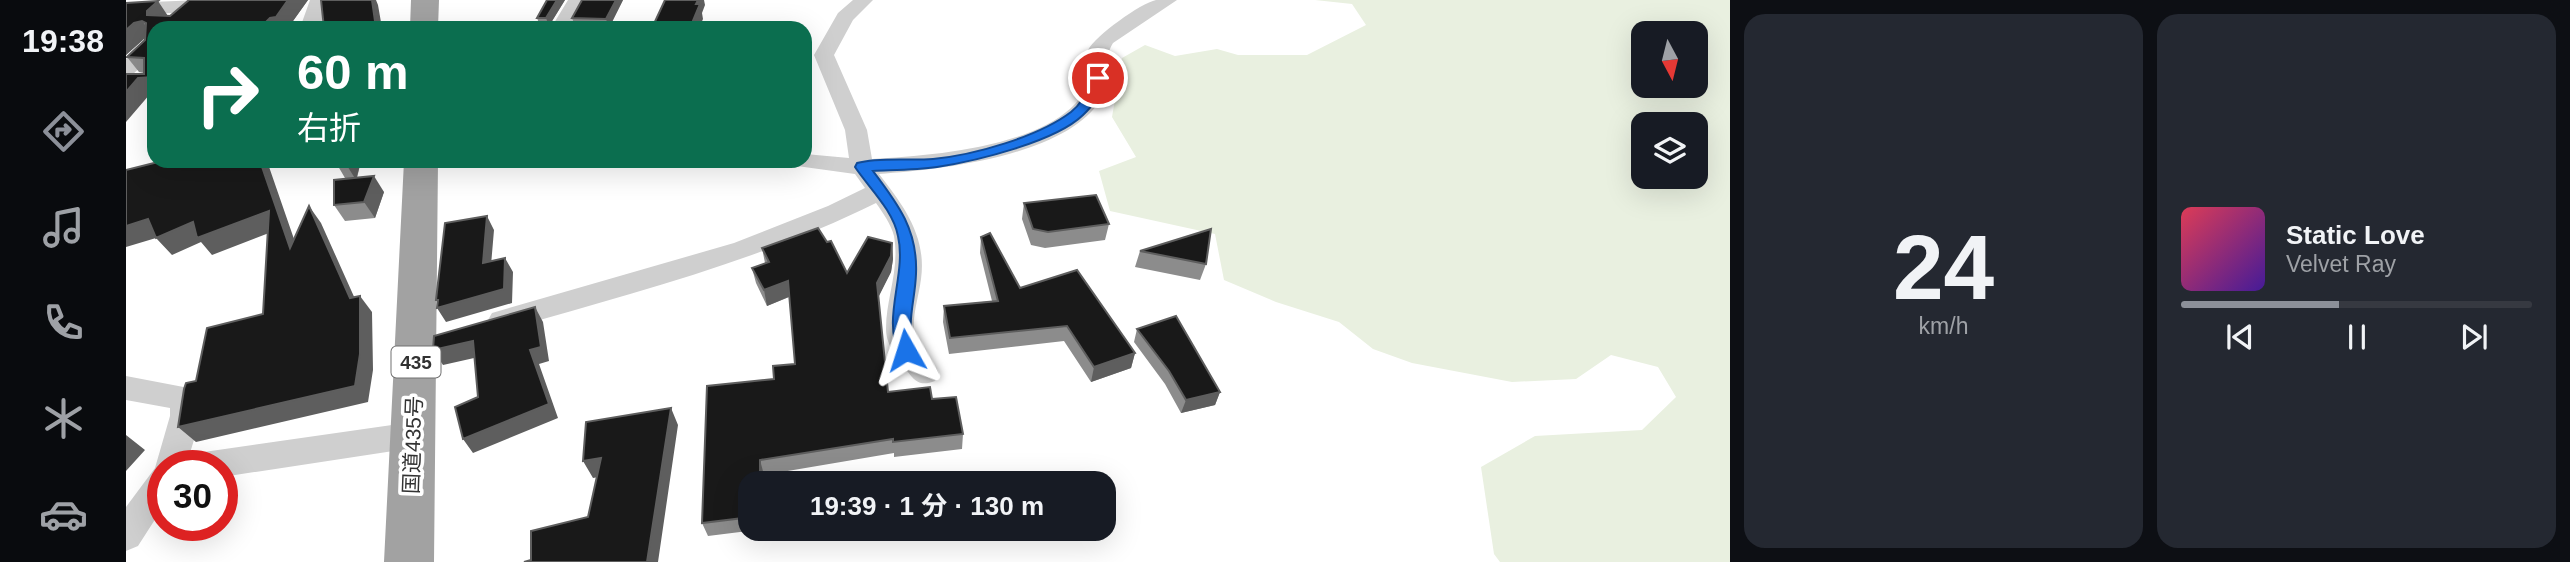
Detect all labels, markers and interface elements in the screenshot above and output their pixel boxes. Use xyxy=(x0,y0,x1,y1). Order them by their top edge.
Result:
north arrow xyxy=(1631,21,1708,98)
map controls xyxy=(1631,21,1708,189)
text: 19:38 xyxy=(22,23,104,59)
text: 60 m xyxy=(297,45,409,99)
pin xyxy=(1068,48,1128,108)
icon: right xyxy=(182,49,273,140)
icon: arrive xyxy=(1079,59,1117,97)
icon: directions xyxy=(39,107,88,156)
text: 右折 xyxy=(297,110,361,146)
button: layers xyxy=(1631,112,1708,189)
icon: music xyxy=(39,203,88,252)
text: 24 xyxy=(1893,217,1994,318)
text: Static Love xyxy=(2286,220,2425,250)
text: Velvet Ray xyxy=(2286,251,2396,277)
icon: phone xyxy=(39,298,88,347)
position arrow xyxy=(869,313,943,387)
text: km/h xyxy=(1919,313,1968,339)
icon: previous xyxy=(2221,318,2259,356)
icon: pause xyxy=(2338,318,2376,356)
icon: next xyxy=(2455,318,2493,356)
road number: 435 xyxy=(392,346,440,378)
icon: climate xyxy=(39,394,88,443)
street label: 国道435号 xyxy=(399,396,426,494)
speed limit sign: 30 xyxy=(147,450,238,541)
icon: car xyxy=(39,490,88,539)
text: 19:39 · 1 分 · 130 m xyxy=(810,491,1044,521)

